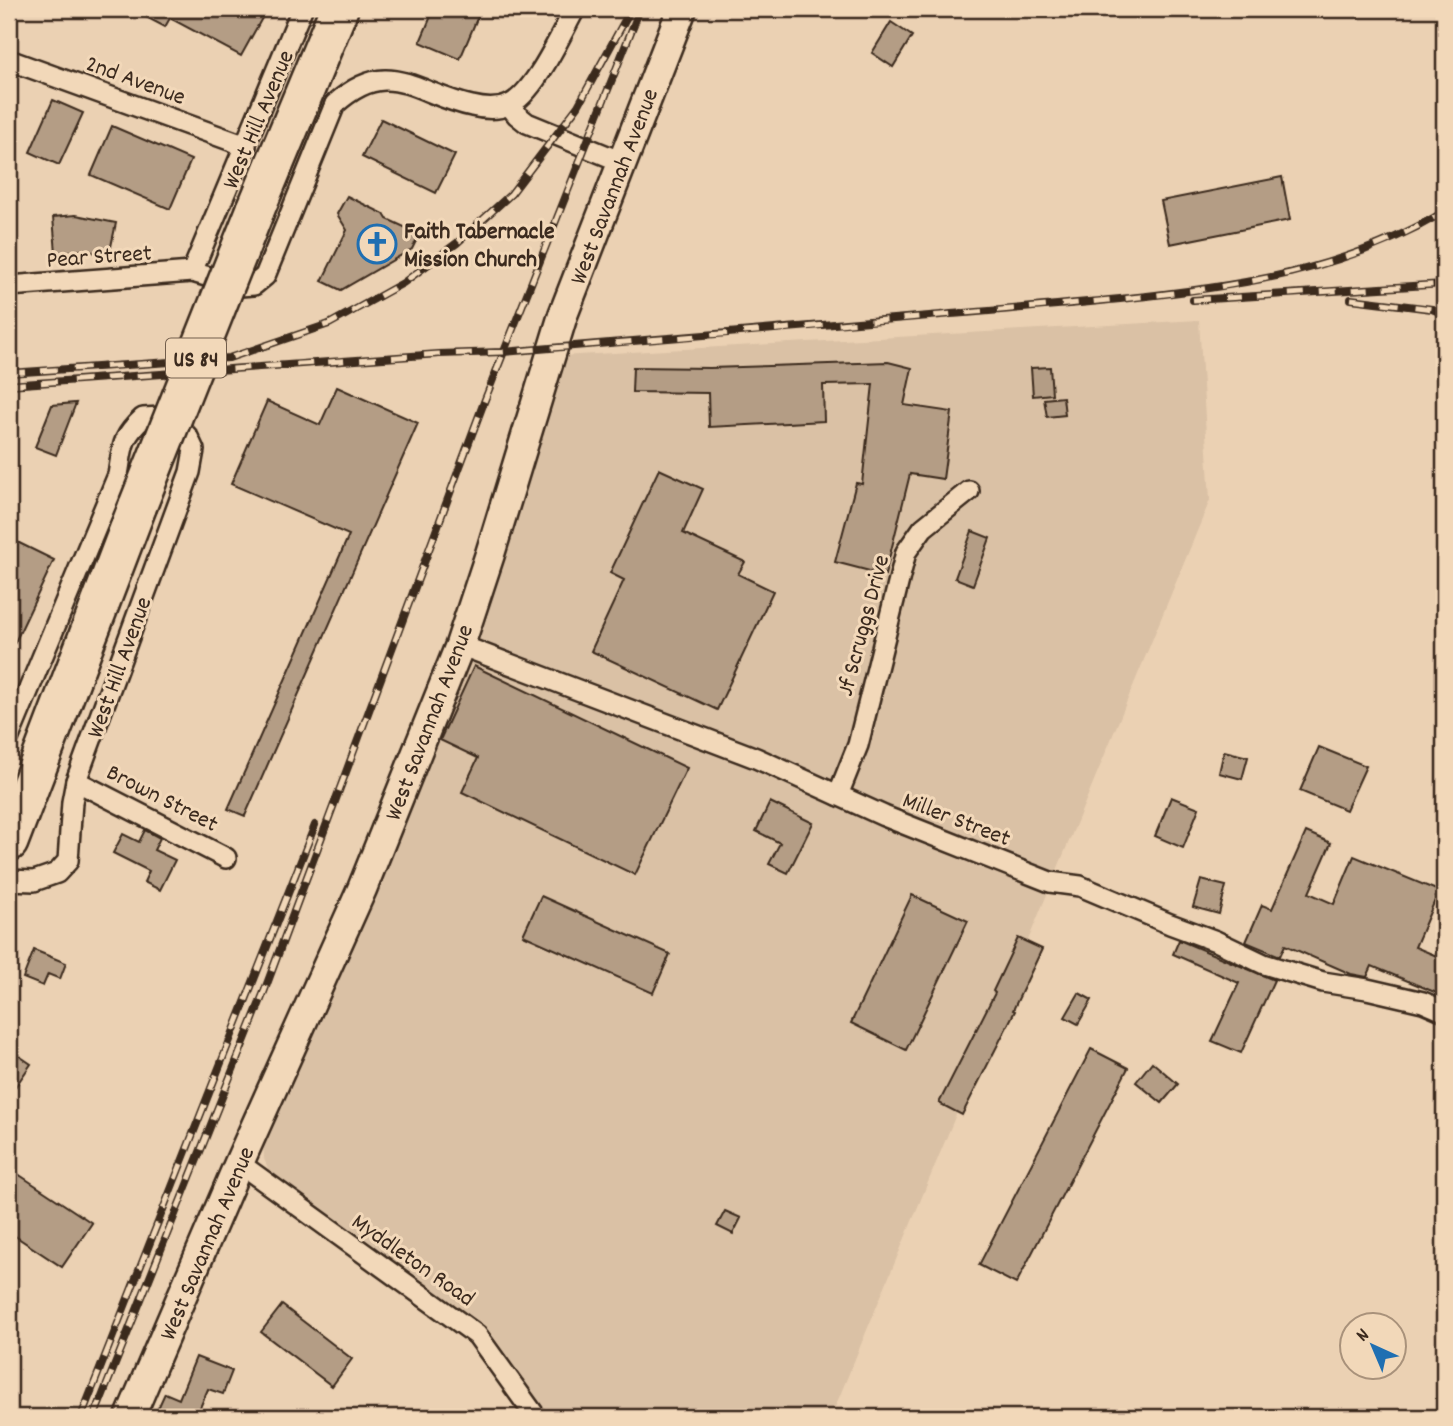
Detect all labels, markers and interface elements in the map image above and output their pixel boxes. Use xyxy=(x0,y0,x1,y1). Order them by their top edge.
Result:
street label: West Hill Avenue xyxy=(215,45,304,195)
street label: 2nd Avenue xyxy=(80,48,190,116)
street label: West Savannah Avenue xyxy=(563,84,669,290)
place label: Faith Tabernacle Mission Church xyxy=(404,216,555,278)
church icon: Faith Tabernacle Mission Church xyxy=(356,223,398,265)
street label: Pear Street xyxy=(45,237,153,279)
road number: US 84 xyxy=(166,338,226,378)
street label: Jf Scruggs Drive xyxy=(830,551,900,700)
street label: West Hill Avenue xyxy=(80,593,162,743)
street label: West Savannah Avenue xyxy=(378,620,484,826)
street label: Brown Street xyxy=(100,757,224,842)
street label: Miller Street xyxy=(897,785,1015,857)
street label: West Savannah Avenue xyxy=(153,1142,265,1346)
street label: Myddleton Road xyxy=(344,1206,481,1317)
north arrow xyxy=(1338,1310,1408,1380)
text: N xyxy=(1351,1323,1376,1349)

